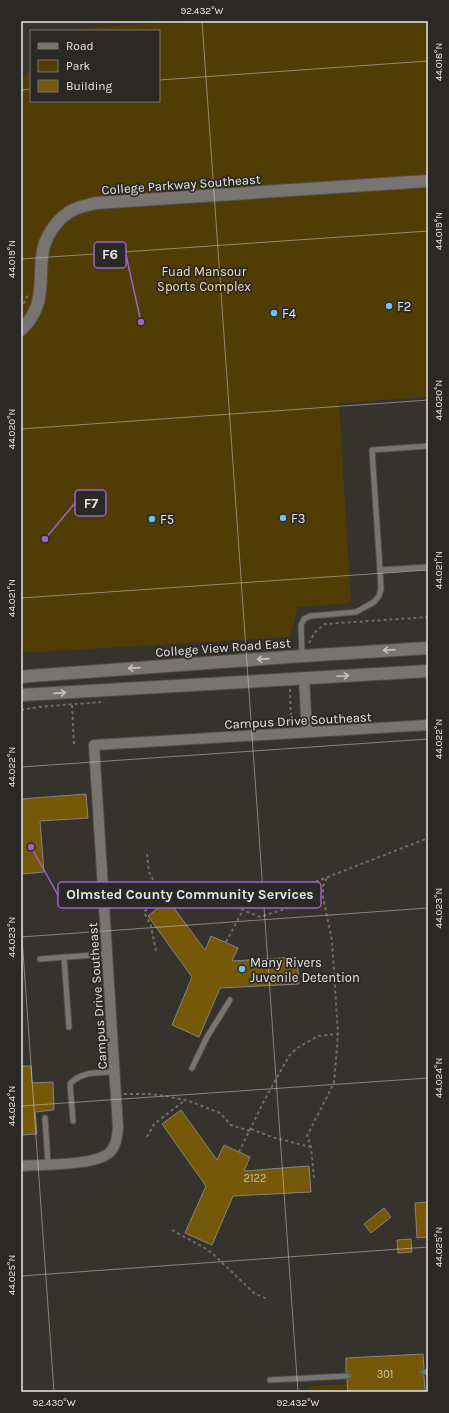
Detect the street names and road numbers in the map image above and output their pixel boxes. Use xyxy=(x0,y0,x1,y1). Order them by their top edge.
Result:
street label: College Parkway Southeast xyxy=(101,171,261,198)
street label: College View Road East xyxy=(155,635,291,660)
street label: Campus Drive Southeast xyxy=(224,709,372,732)
street label: Campus Drive Southeast xyxy=(85,922,110,1070)

